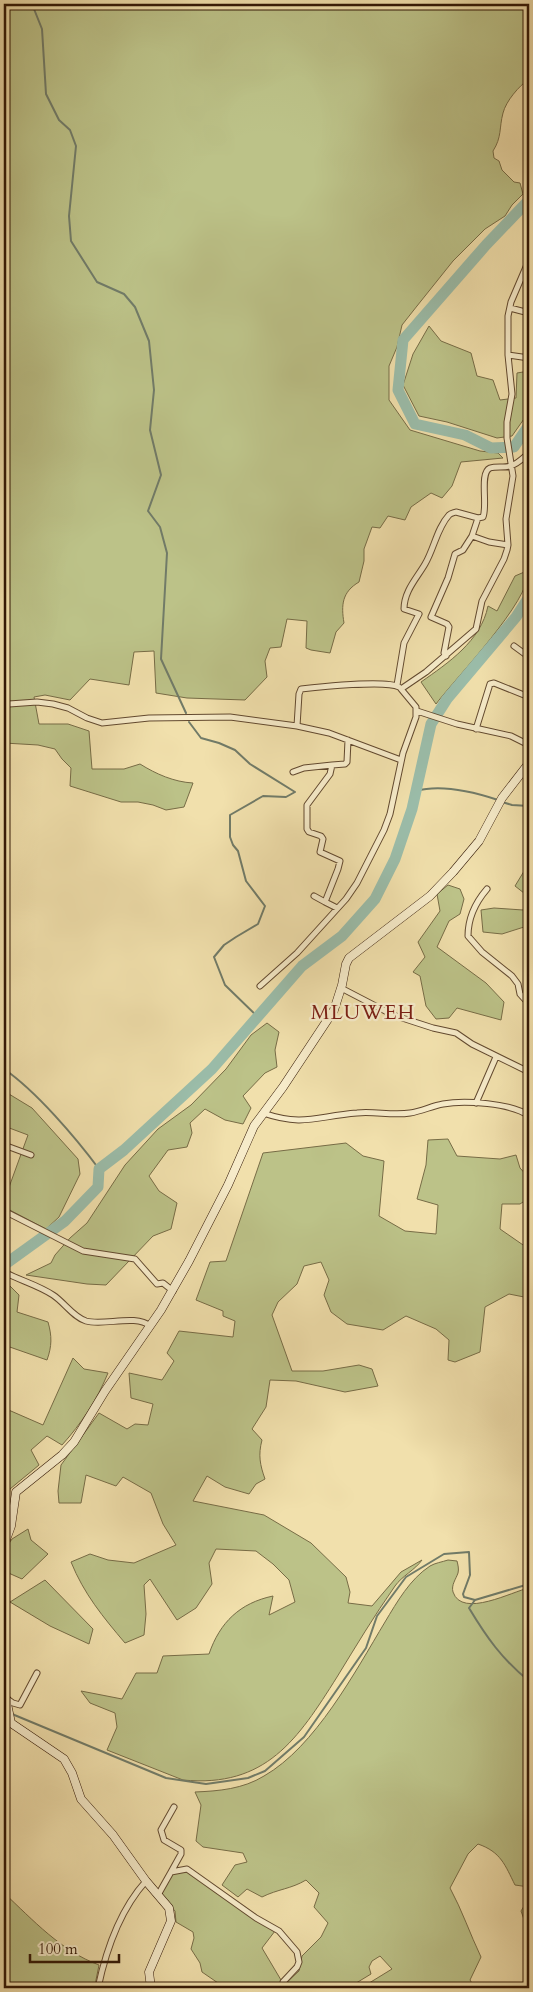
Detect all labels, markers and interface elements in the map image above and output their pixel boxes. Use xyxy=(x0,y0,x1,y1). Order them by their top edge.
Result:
district label: MLUWEH xyxy=(311,999,415,1026)
scale bar xyxy=(30,1932,119,1964)
text: 100 m xyxy=(38,1939,78,1959)

